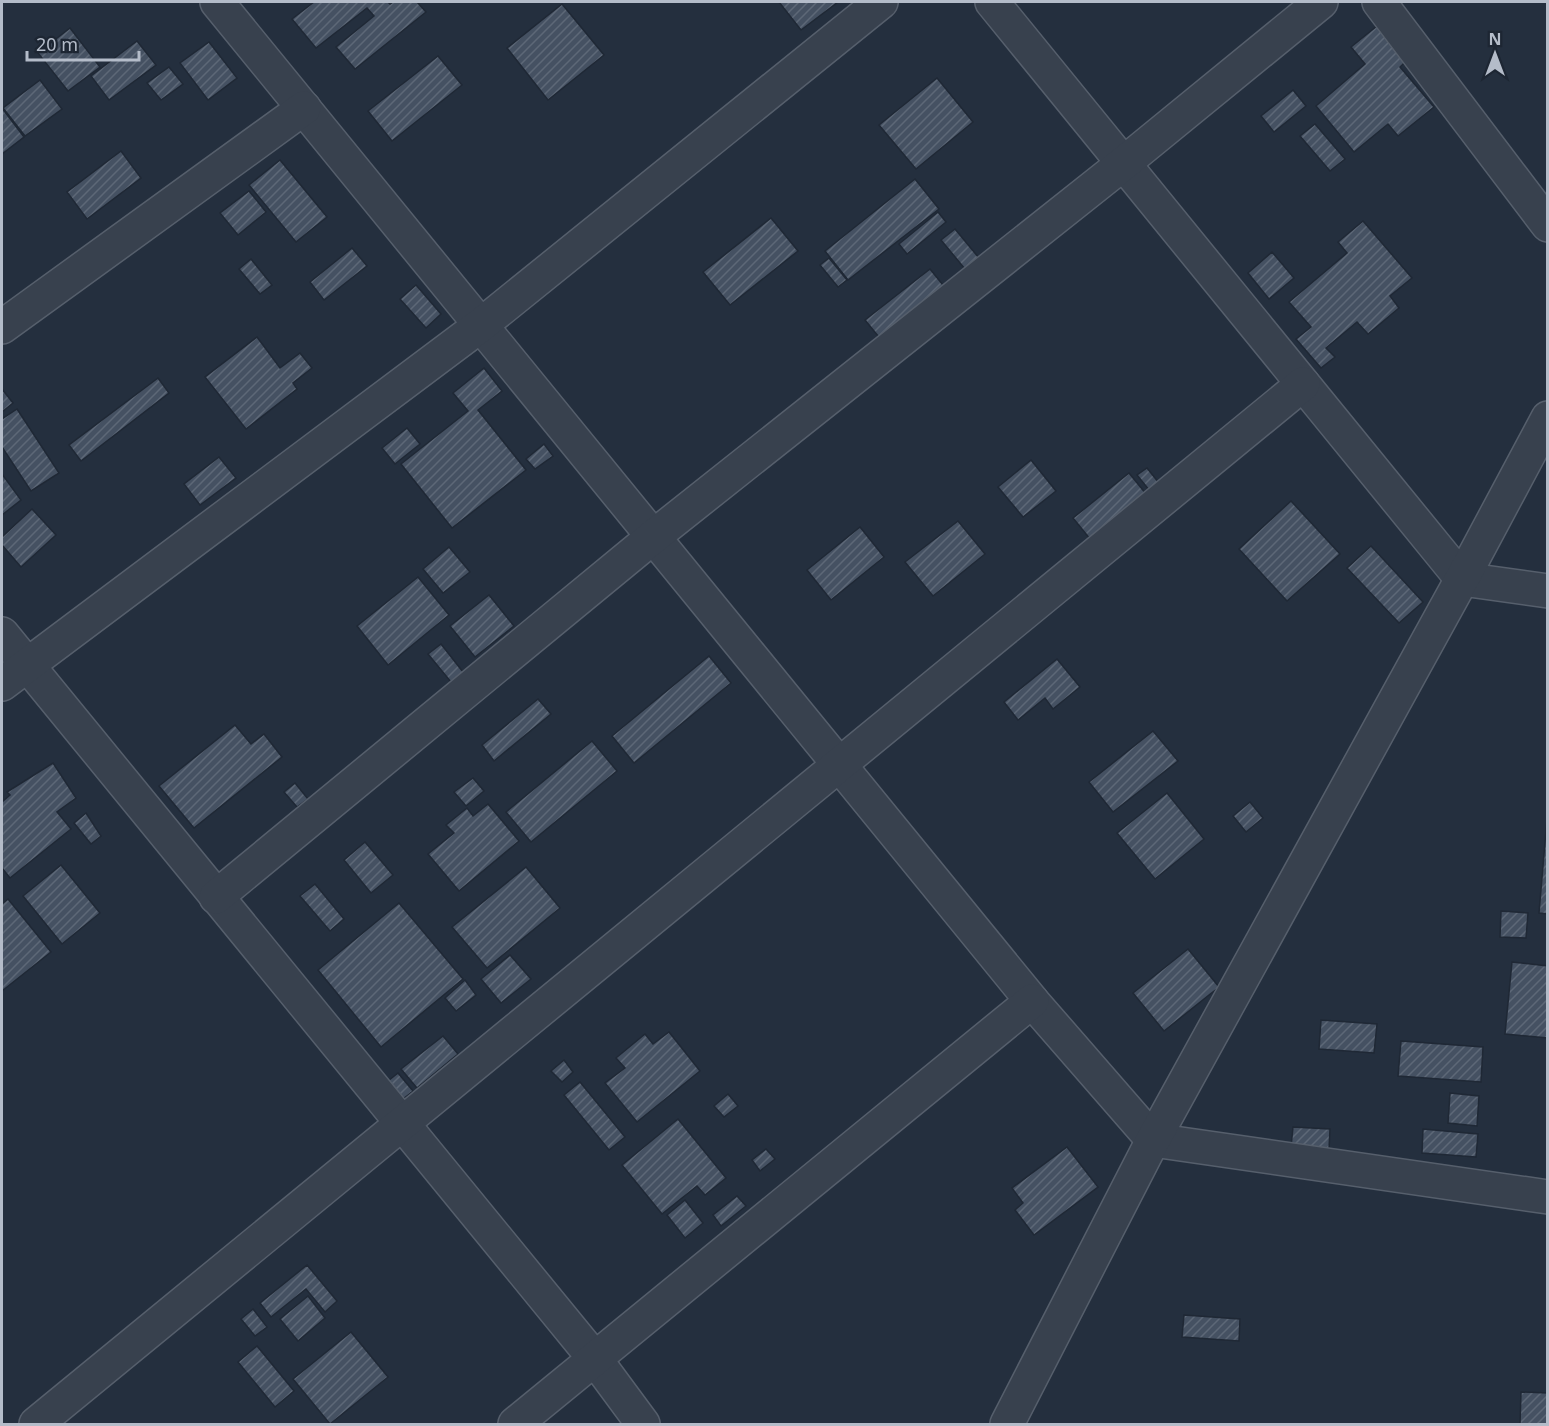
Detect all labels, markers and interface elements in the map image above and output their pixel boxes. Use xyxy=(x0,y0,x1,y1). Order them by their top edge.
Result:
scale bar xyxy=(27,24,140,62)
north arrow xyxy=(1465,24,1525,84)
text: N xyxy=(1488,28,1502,50)
text: 20 m xyxy=(36,32,78,56)

